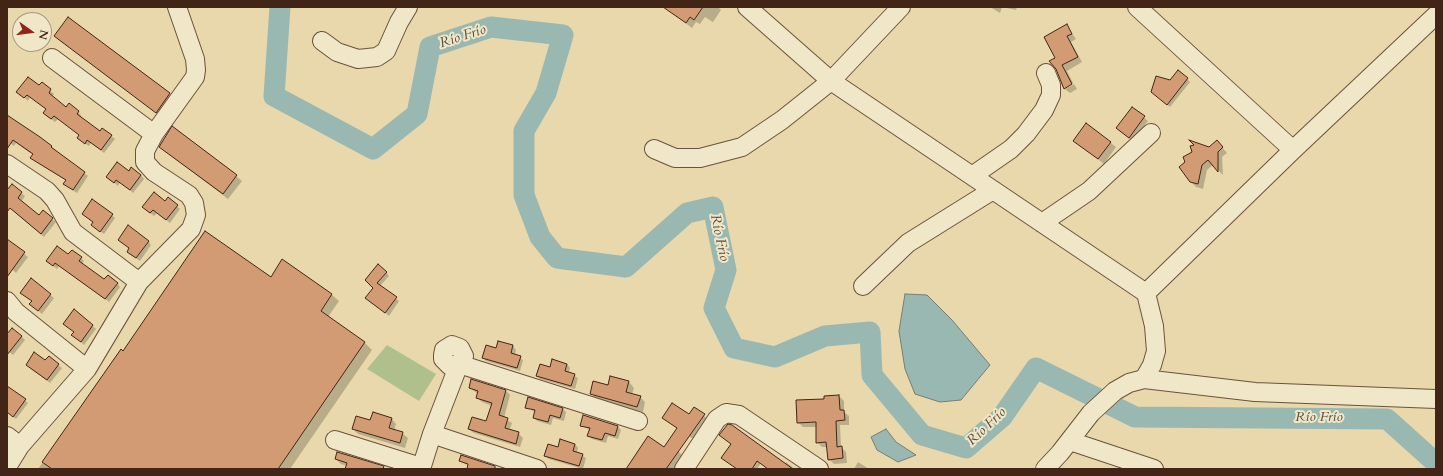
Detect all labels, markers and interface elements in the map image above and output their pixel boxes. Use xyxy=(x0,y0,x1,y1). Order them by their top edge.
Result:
north arrow xyxy=(12,12,52,52)
water label: Río Frío xyxy=(438,22,488,52)
text: N xyxy=(35,28,52,41)
water label: Río Frío xyxy=(706,213,732,263)
water label: Río Frío xyxy=(964,404,1010,450)
water label: Río Frío xyxy=(1295,410,1343,426)

